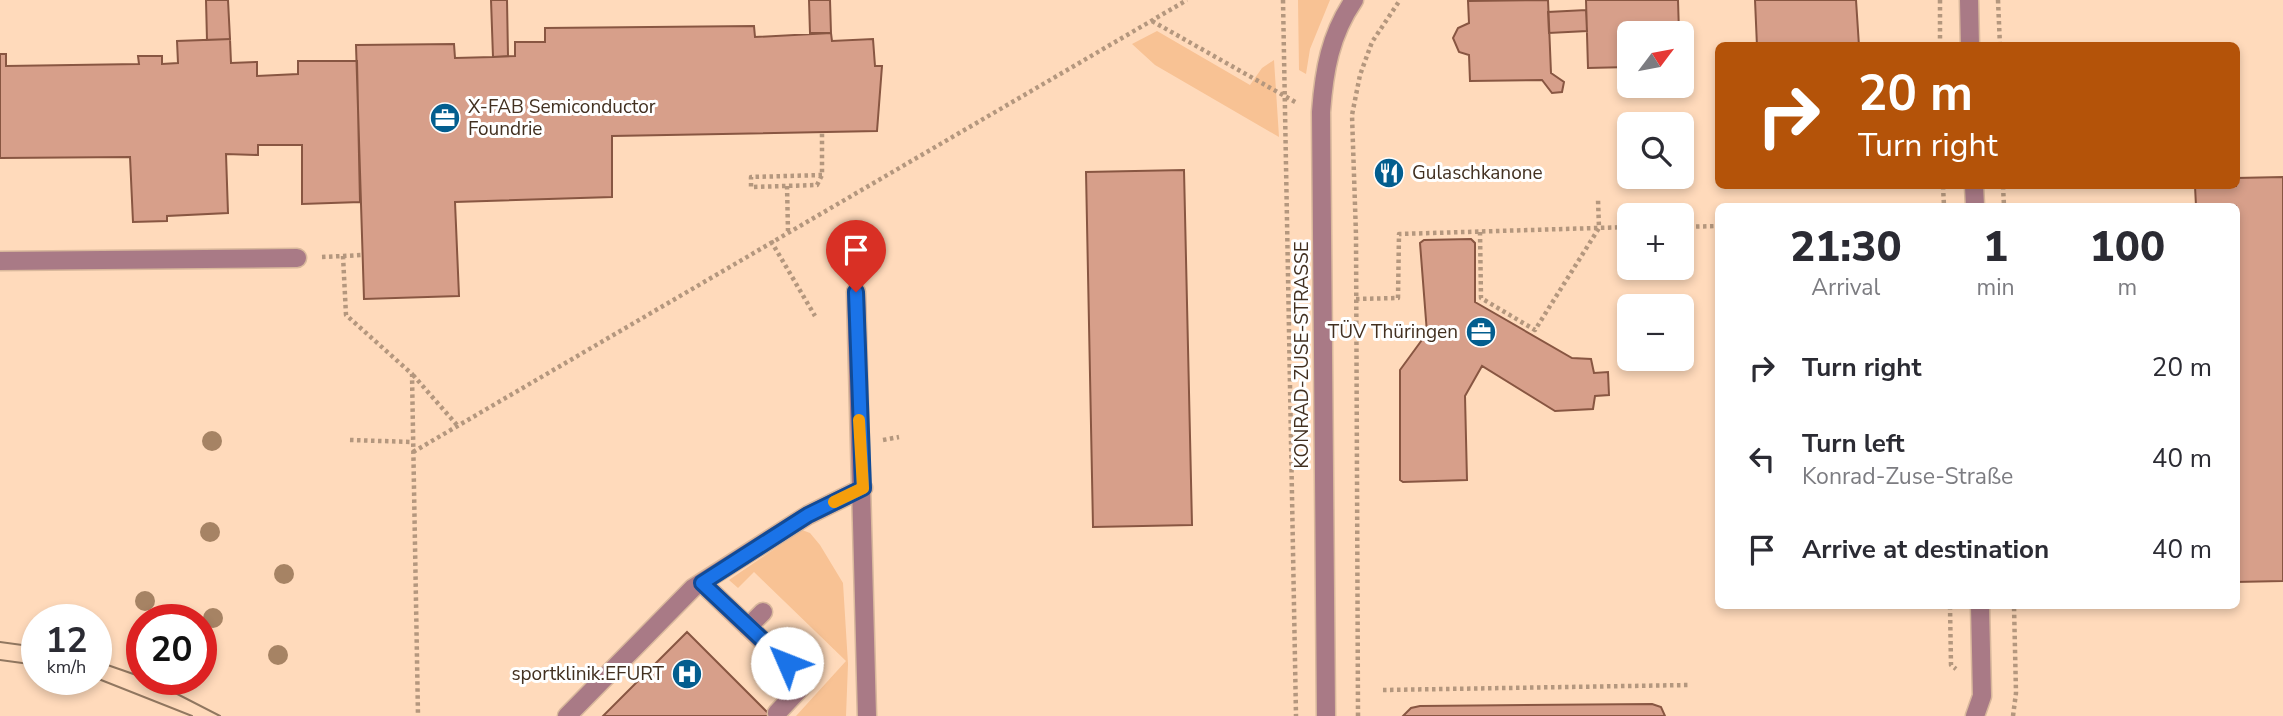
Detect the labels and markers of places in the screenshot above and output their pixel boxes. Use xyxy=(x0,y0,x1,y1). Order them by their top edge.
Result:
place label: X-FAB Semiconductor Foundrie xyxy=(468,94,656,142)
office icon: X-FAB Semiconductor Foundrie xyxy=(428,101,462,135)
restaurant icon: Gulaschkanone xyxy=(1372,156,1406,190)
place label: Gulaschkanone xyxy=(1412,160,1543,186)
pin xyxy=(826,220,886,292)
office icon: TÜV Thüringen xyxy=(1464,315,1498,349)
place label: TÜV Thüringen xyxy=(1328,319,1458,345)
hospital icon: sportklinik.EFURT xyxy=(670,657,704,691)
place label: sportklinik.EFURT xyxy=(511,661,665,687)

